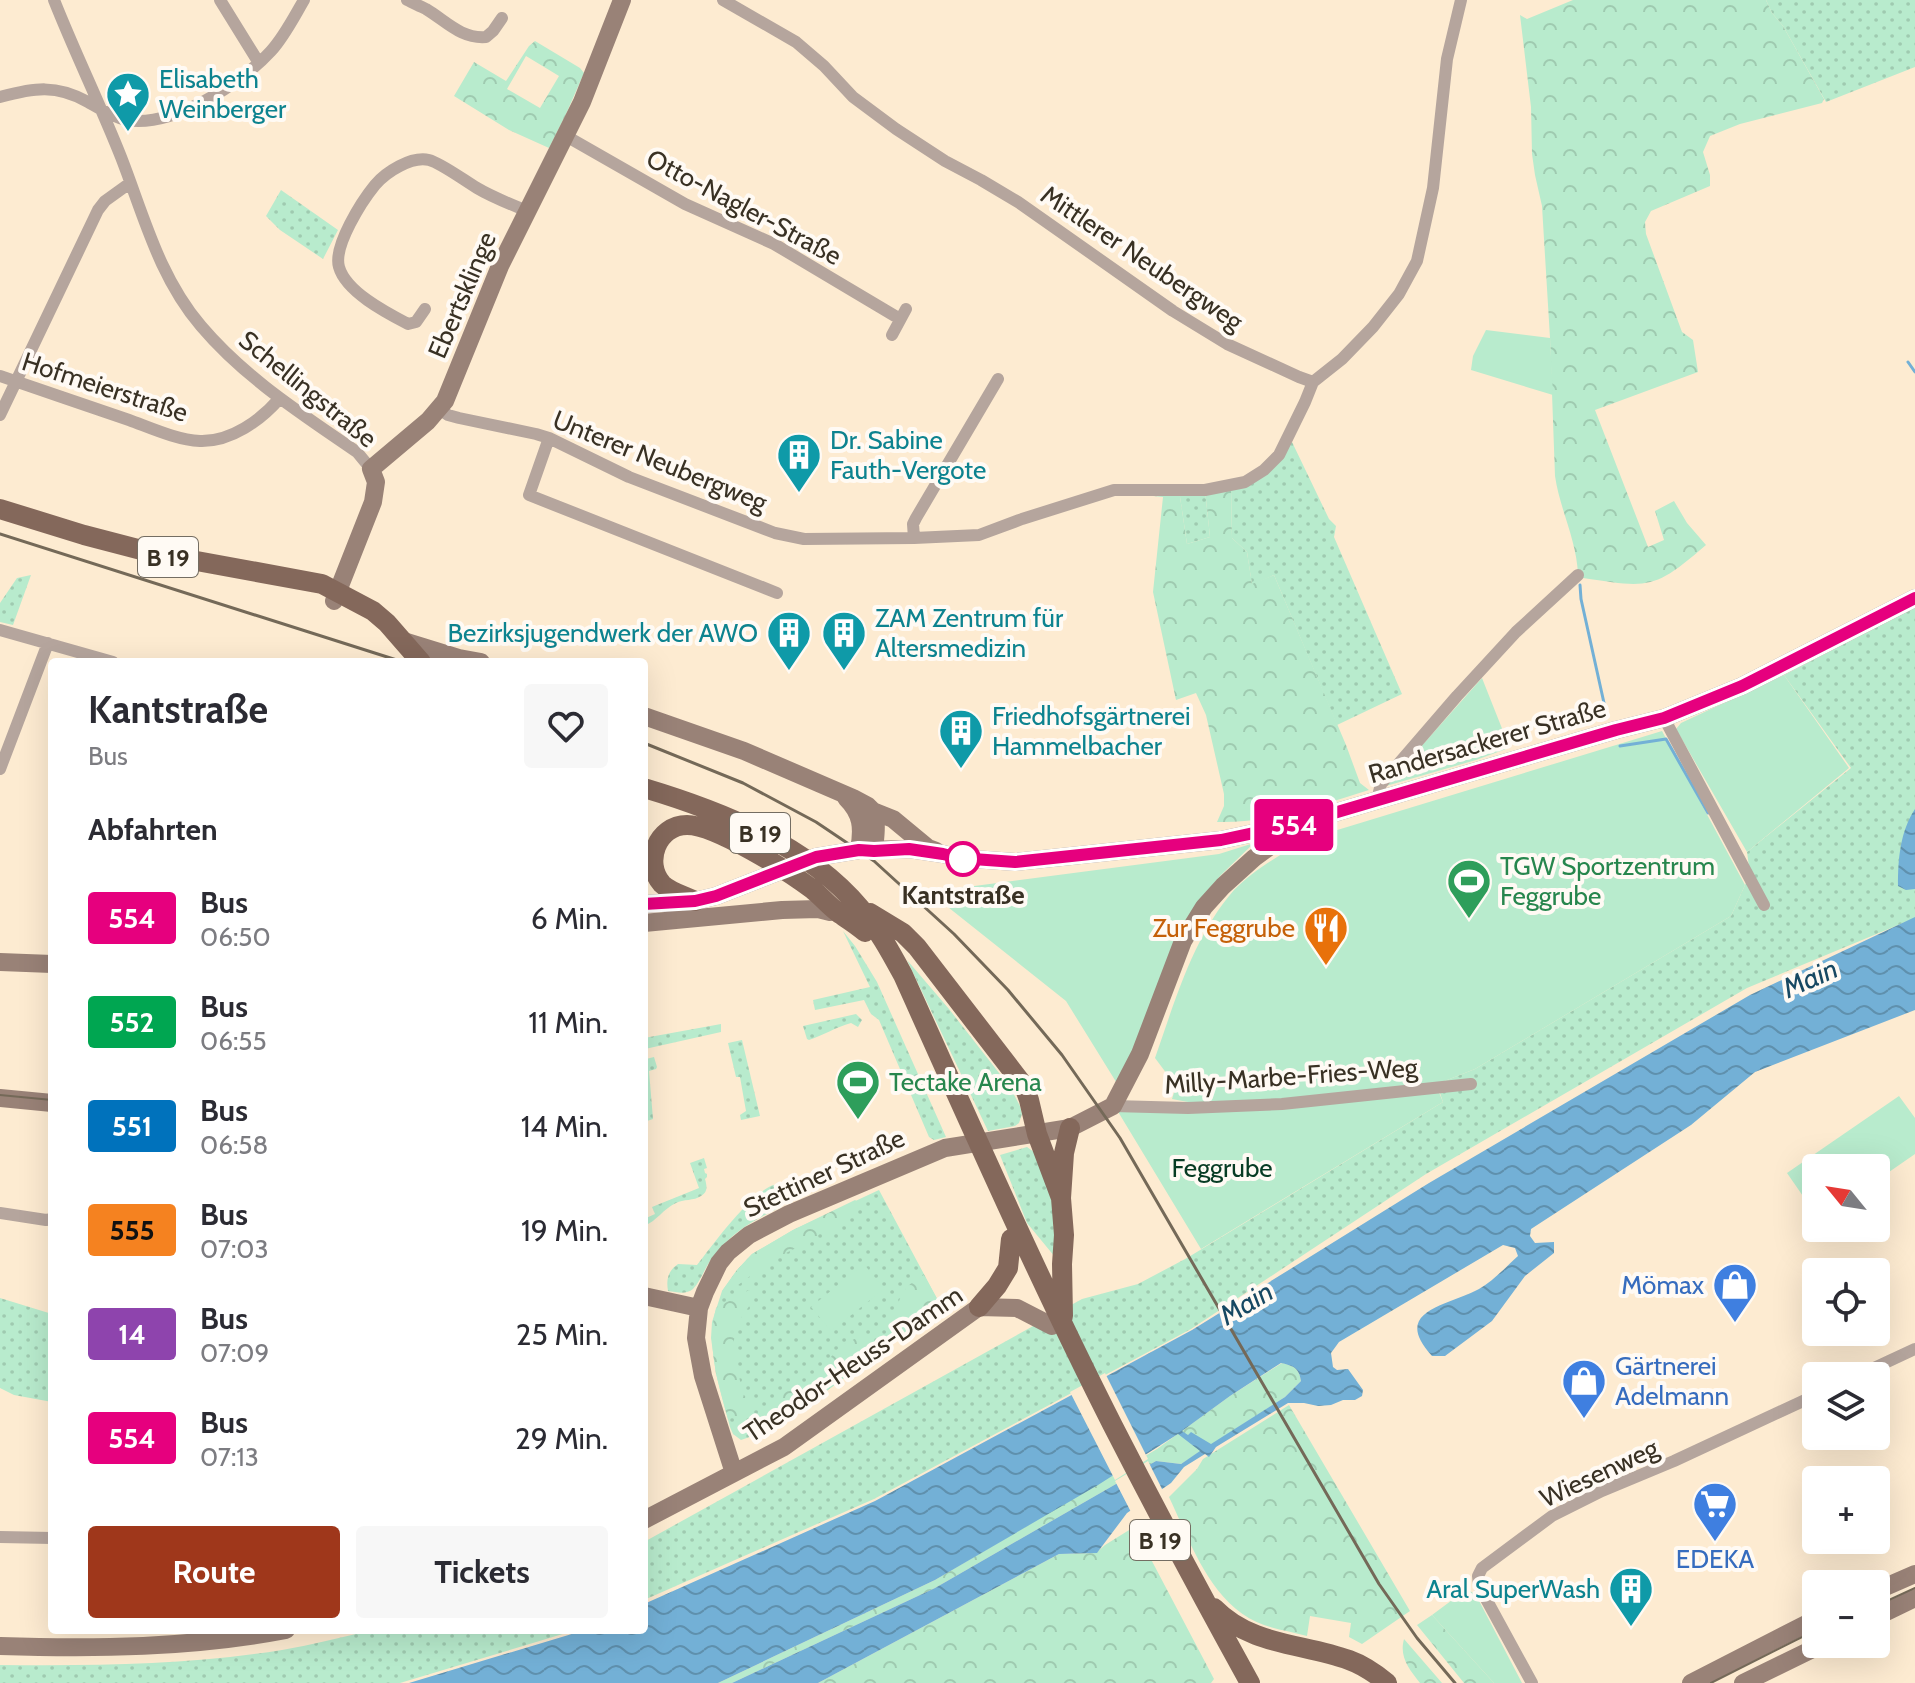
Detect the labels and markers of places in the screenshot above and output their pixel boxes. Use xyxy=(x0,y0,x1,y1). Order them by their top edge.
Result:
place label: Elisabeth Weinberger xyxy=(159,63,287,125)
place icon: Elisabeth Weinberger xyxy=(104,70,152,133)
place label: Dr. Sabine Fauth-Vergote xyxy=(830,424,986,486)
building icon: Dr. Sabine Fauth-Vergote xyxy=(775,431,823,494)
place label: ZAM Zentrum für Altersmedizin xyxy=(875,602,1064,664)
building icon: Bezirksjugendwerk der AWO xyxy=(765,609,813,672)
building icon: ZAM Zentrum für Altersmedizin xyxy=(820,609,868,672)
place label: Bezirksjugendwerk der AWO xyxy=(447,617,758,649)
place label: Friedhofsgärtnerei Hammelbacher xyxy=(992,700,1190,762)
building icon: Friedhofsgärtnerei Hammelbacher xyxy=(937,707,985,770)
marker: Kantstraße xyxy=(946,842,980,876)
place label: TGW Sportzentrum Feggrube xyxy=(1500,850,1715,912)
sports icon: TGW Sportzentrum Feggrube xyxy=(1445,857,1493,920)
place label: Kantstraße xyxy=(901,879,1025,911)
restaurant icon: Zur Feggrube xyxy=(1302,904,1350,967)
place label: Zur Feggrube xyxy=(1153,912,1295,944)
sports icon: Tectake Arena xyxy=(834,1058,882,1121)
place label: Tectake Arena xyxy=(889,1066,1042,1098)
shop icon: Mömax xyxy=(1711,1261,1759,1324)
place label: Mömax xyxy=(1621,1269,1705,1301)
place label: Gärtnerei Adelmann xyxy=(1615,1350,1729,1412)
shop icon: Gärtnerei Adelmann xyxy=(1560,1357,1608,1420)
supermarket icon: EDEKA xyxy=(1691,1480,1739,1543)
place label: EDEKA xyxy=(1676,1543,1754,1575)
building icon: Aral SuperWash xyxy=(1607,1565,1655,1628)
place label: Aral SuperWash xyxy=(1426,1573,1600,1605)

